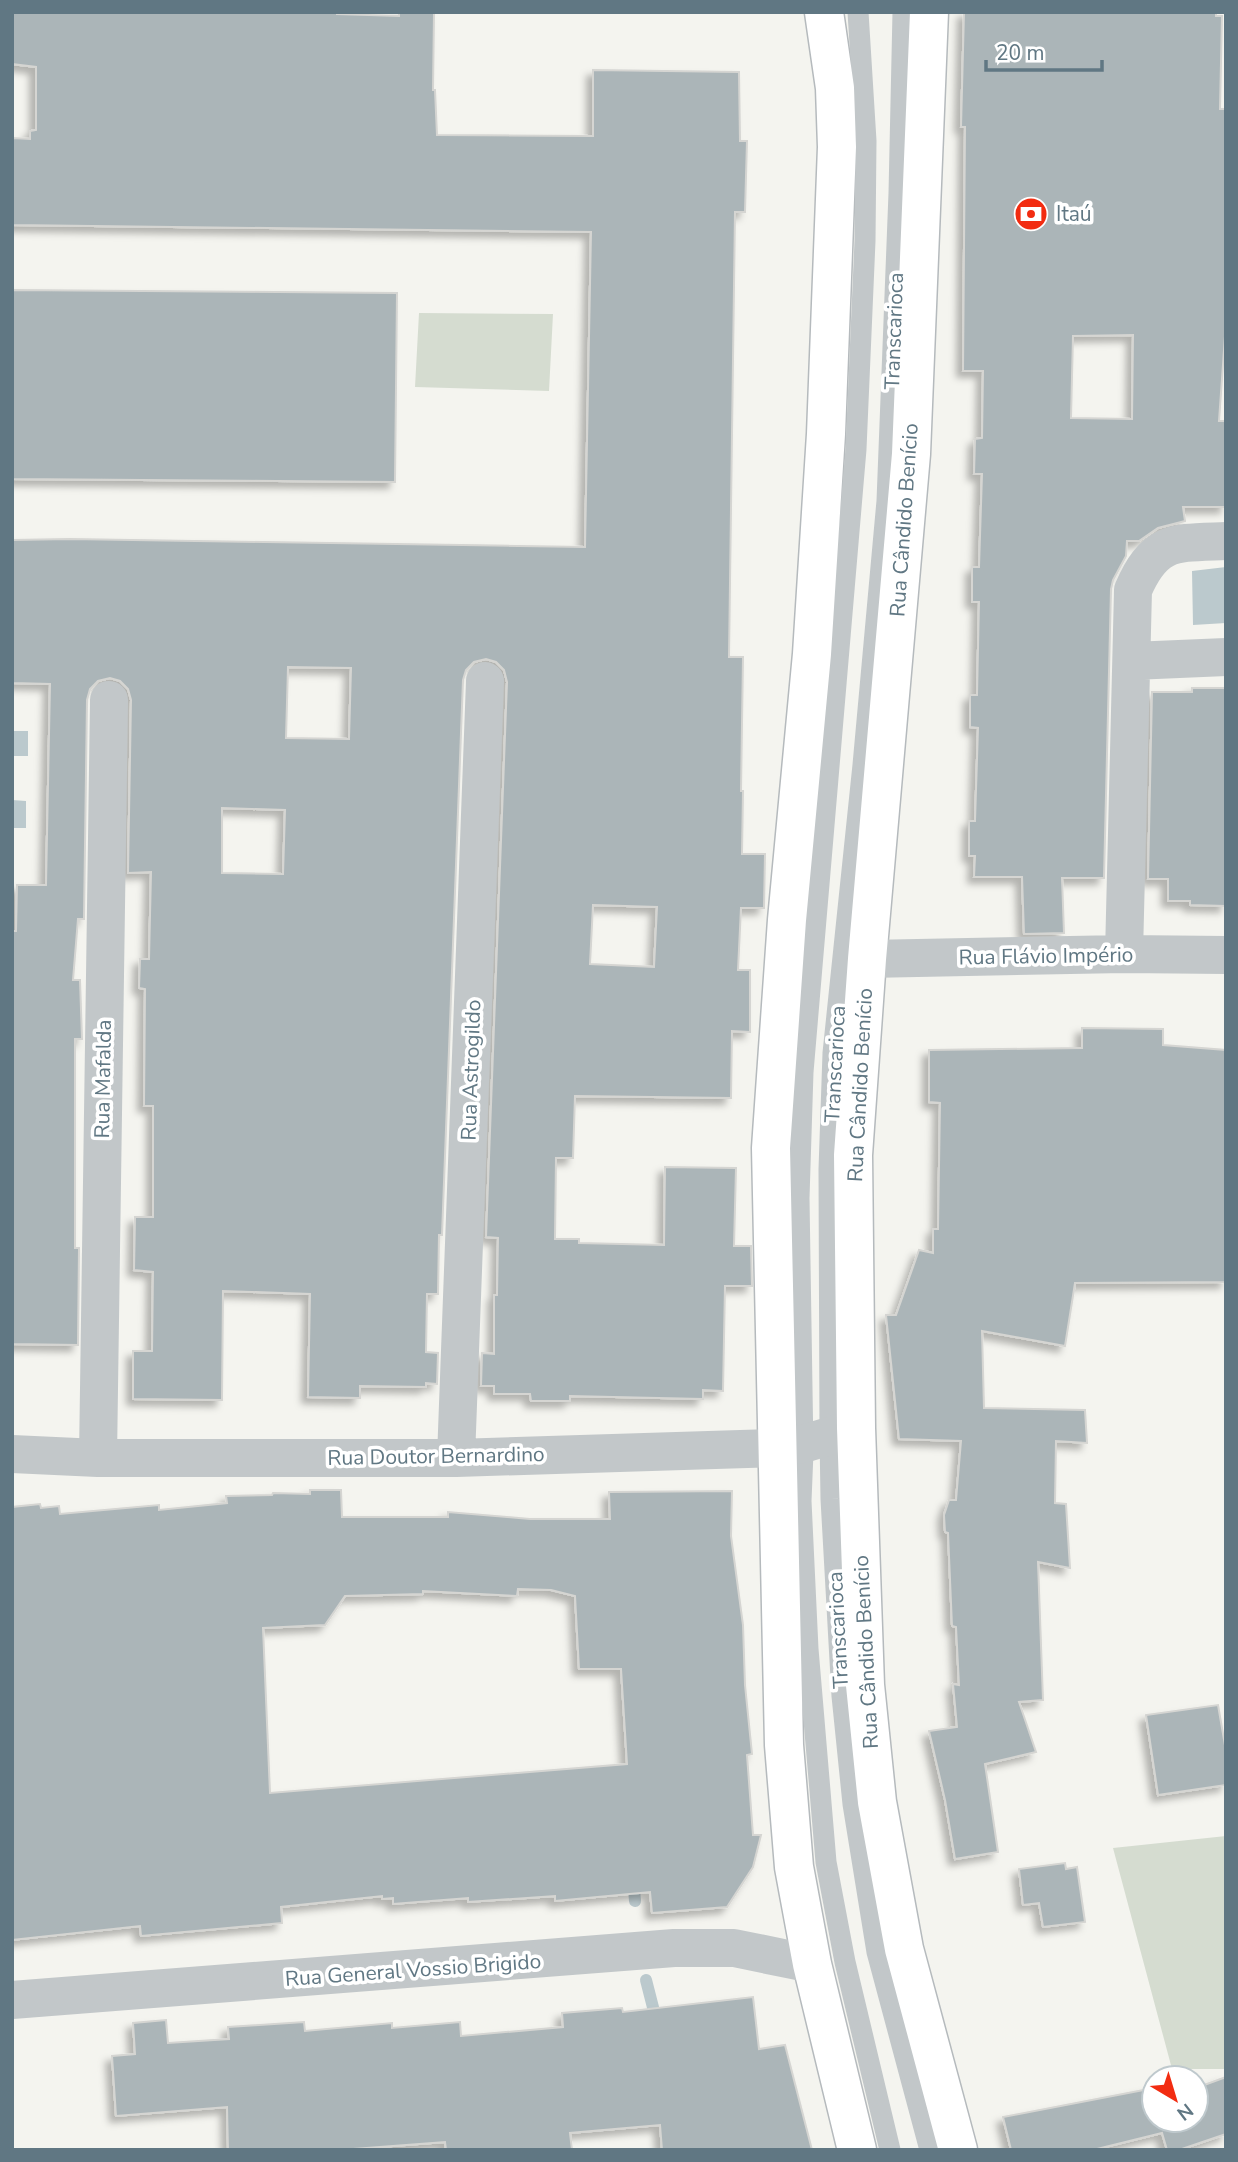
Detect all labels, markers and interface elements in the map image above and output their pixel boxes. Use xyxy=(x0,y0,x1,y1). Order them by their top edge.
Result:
scale bar xyxy=(986,28,1102,72)
text: 20 m xyxy=(996,39,1045,67)
bank icon: Itaú xyxy=(1012,195,1050,233)
place label: Itaú xyxy=(1056,200,1092,228)
street label: Transcarioca xyxy=(878,272,910,390)
street label: Rua Cândido Benício xyxy=(883,422,925,618)
street label: Rua Flávio Império xyxy=(958,940,1134,972)
street label: Rua Cândido Benício xyxy=(841,987,879,1183)
street label: Rua Astrogildo xyxy=(455,999,487,1141)
street label: Transcarioca xyxy=(818,1005,852,1123)
street label: Rua Mafalda xyxy=(88,1019,118,1139)
street label: Rua Doutor Bernardino xyxy=(327,1440,545,1472)
street label: Rua Cândido Benício xyxy=(847,1554,885,1750)
street label: Transcarioca xyxy=(821,1571,855,1689)
street label: Rua General Vossio Brigido xyxy=(284,1947,542,1993)
north arrow xyxy=(1140,2064,1210,2134)
text: N xyxy=(1171,2097,1198,2126)

